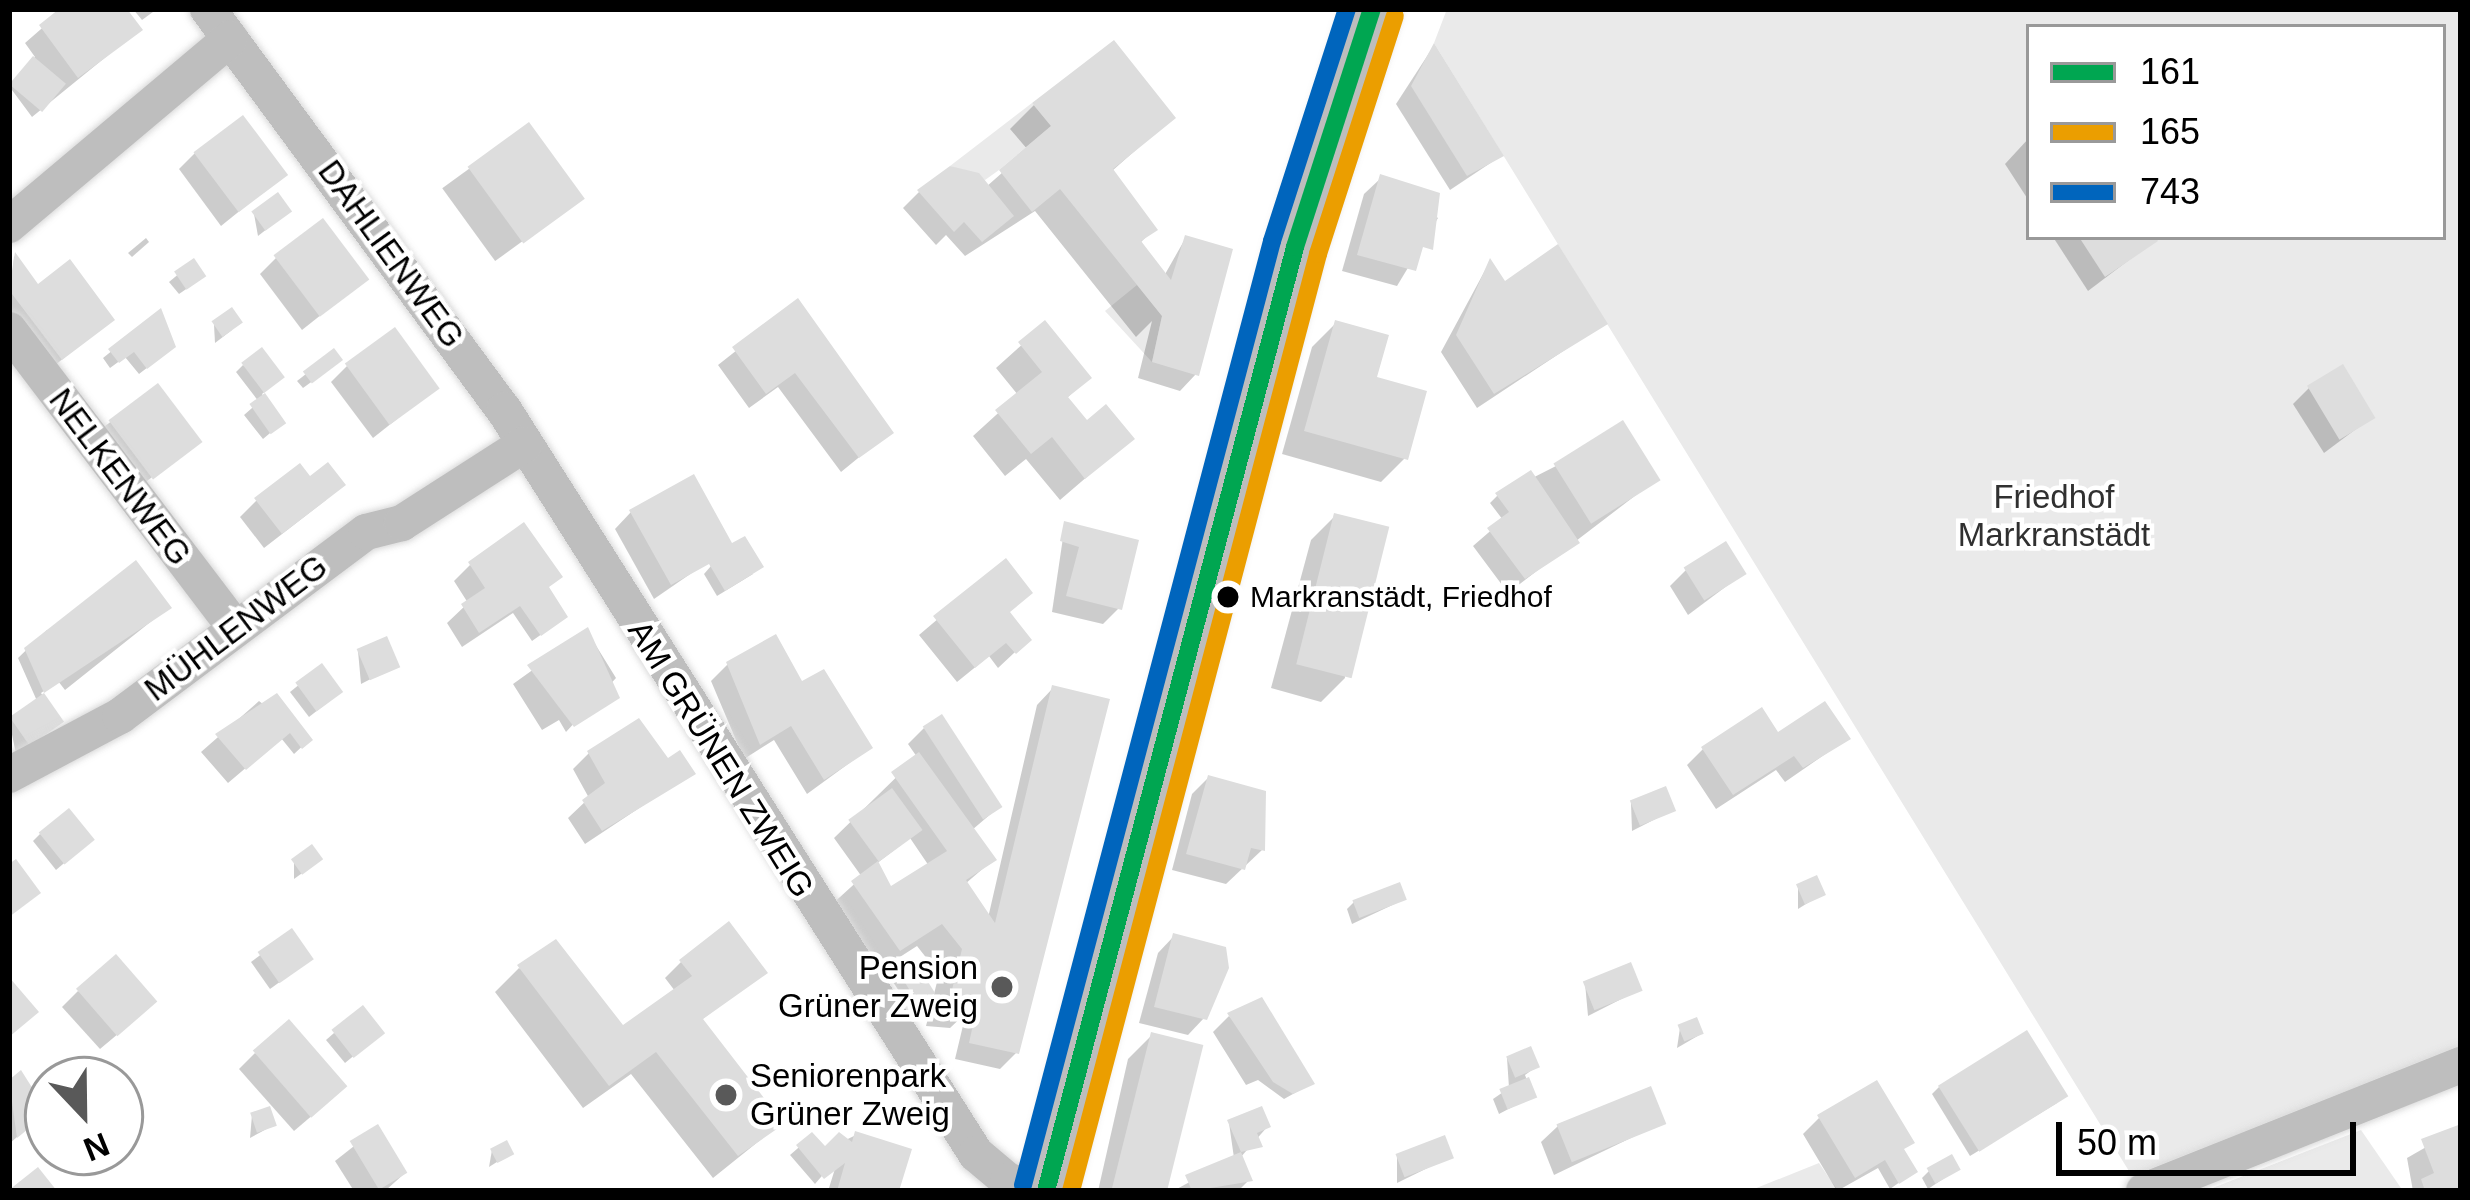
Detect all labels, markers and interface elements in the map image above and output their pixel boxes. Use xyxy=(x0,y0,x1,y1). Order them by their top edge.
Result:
legend xyxy=(2026,24,2446,240)
text: 161 xyxy=(2140,51,2200,92)
text: 165 xyxy=(2140,111,2200,152)
street label: DAHLIENWEG xyxy=(310,153,472,355)
text: 743 xyxy=(2140,171,2200,212)
street label: NELKENWEG xyxy=(41,381,199,573)
park label: Friedhof Markranstädt xyxy=(1958,477,2150,555)
street label: MÜHLENWEG xyxy=(137,547,335,709)
place label: Markranstädt, Friedhof xyxy=(1250,579,1552,615)
marker: Markranstädt, Friedhof xyxy=(1217,586,1239,608)
street label: AM GRÜNEN ZWEIG xyxy=(620,613,822,905)
place label: Pension Grüner Zweig xyxy=(778,948,978,1026)
marker: Pension Grüner Zweig xyxy=(989,974,1015,1000)
north arrow xyxy=(24,1056,144,1176)
place label: Seniorenpark Grüner Zweig xyxy=(750,1056,950,1134)
marker: Seniorenpark Grüner Zweig xyxy=(713,1082,739,1108)
scale bar xyxy=(2062,1098,2362,1172)
text: 50 m xyxy=(2077,1122,2157,1163)
text: N xyxy=(79,1125,115,1169)

